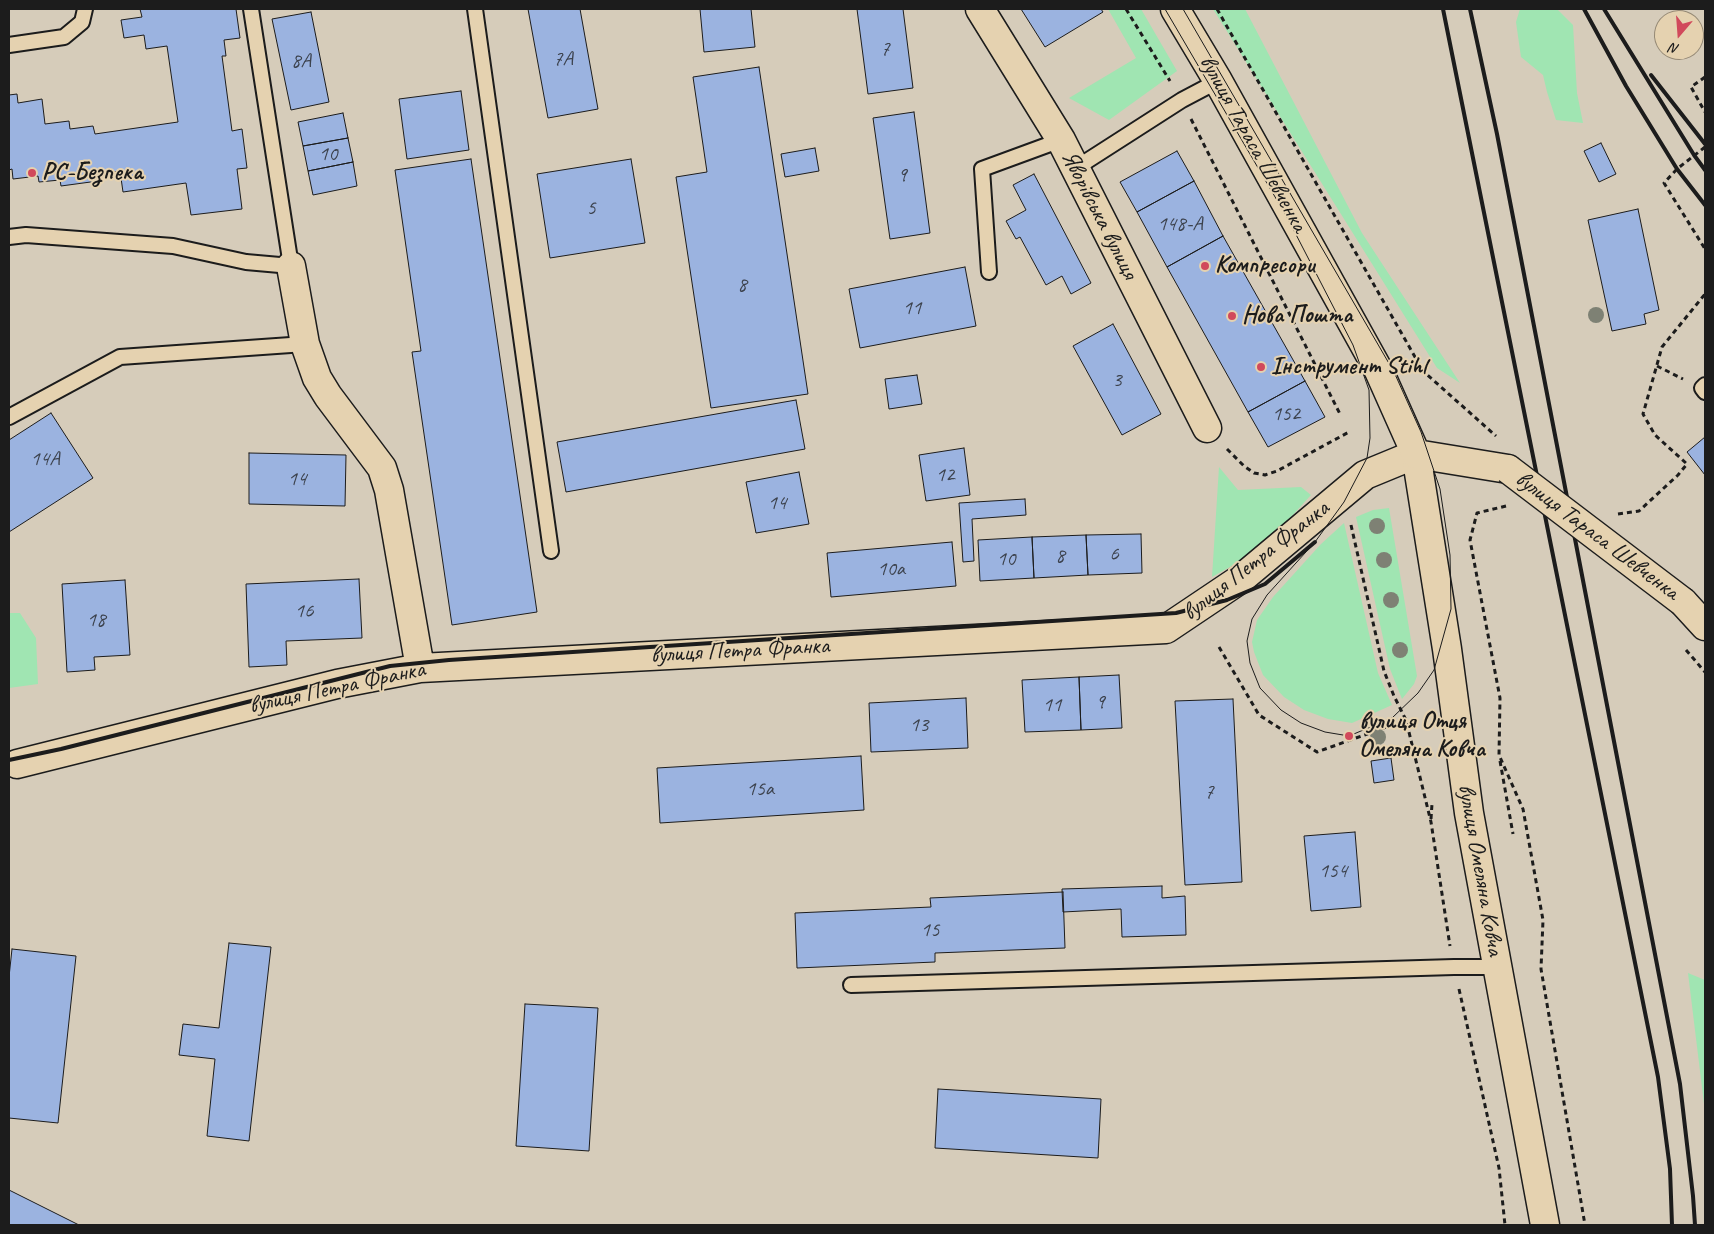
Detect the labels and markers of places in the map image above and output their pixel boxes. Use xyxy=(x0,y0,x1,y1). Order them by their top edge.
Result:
place label: РС-Безпека xyxy=(42,159,142,187)
marker: РС-Безпека xyxy=(26,167,38,179)
place label: Компресори xyxy=(1215,252,1315,280)
marker: Компресори xyxy=(1199,260,1211,272)
place label: Нова Пошта xyxy=(1242,302,1353,330)
marker: Нова Пошта xyxy=(1226,310,1238,322)
place label: Інструмент Stihl xyxy=(1271,353,1426,381)
marker: Інструмент Stihl xyxy=(1255,361,1267,373)
place label: вулиця Отця Омеляна Ковча xyxy=(1359,708,1485,764)
marker: вулиця Отця Омеляна Ковча xyxy=(1343,730,1355,742)

